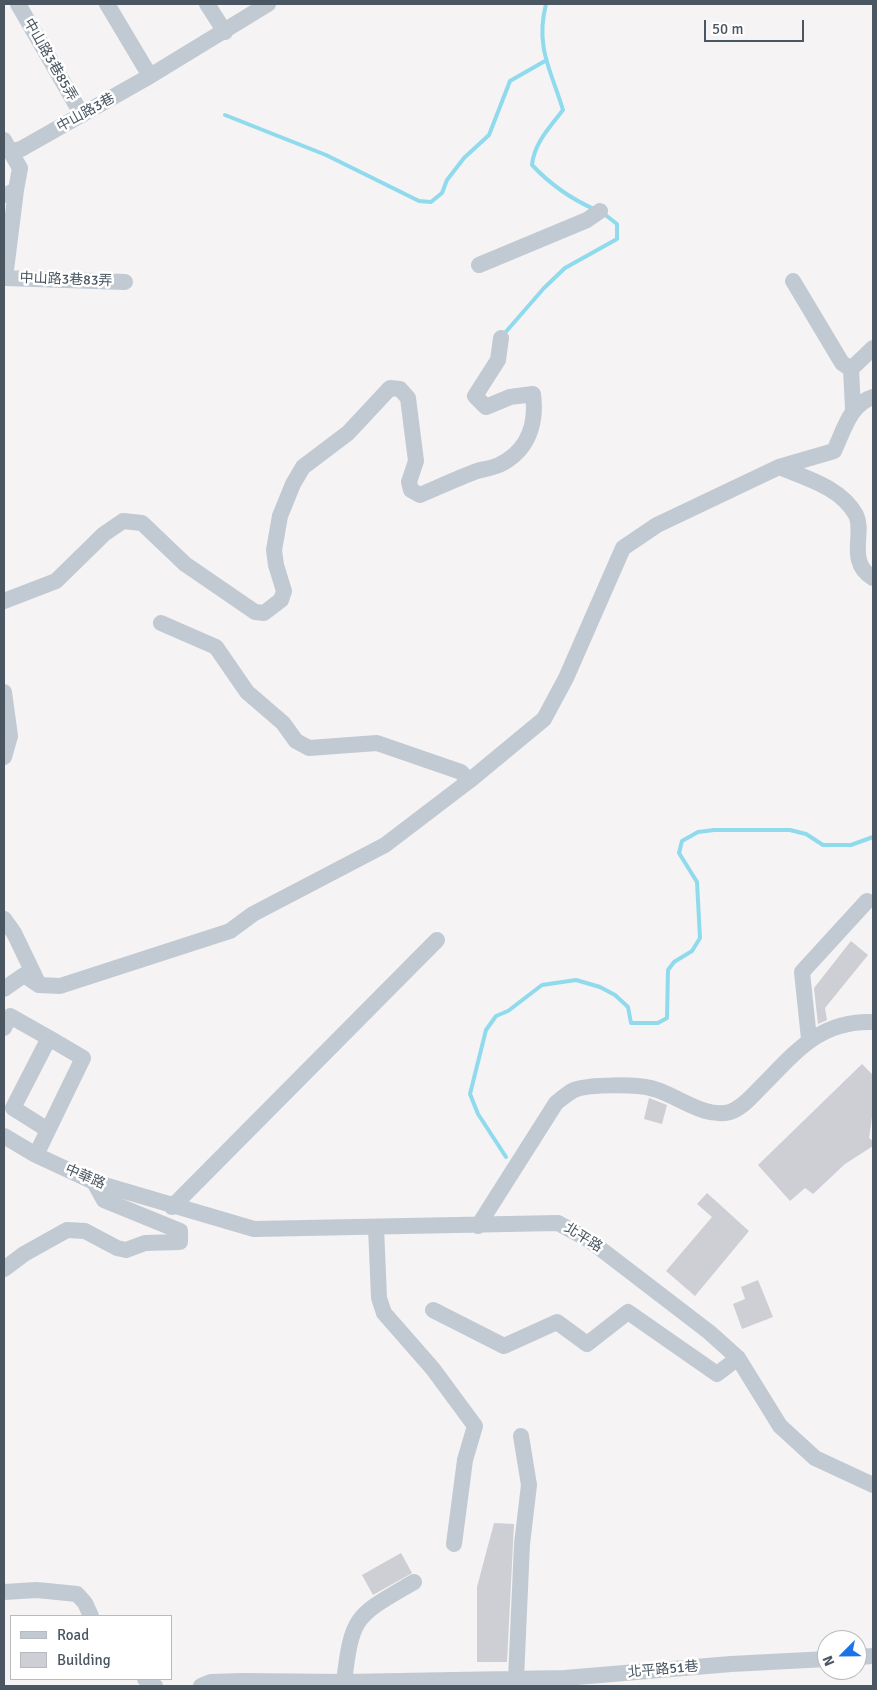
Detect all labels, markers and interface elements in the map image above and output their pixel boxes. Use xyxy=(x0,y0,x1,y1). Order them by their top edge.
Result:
scale bar xyxy=(707,10,807,42)
street label: 中山路3巷85弄 xyxy=(20,16,80,104)
text: 50 m xyxy=(712,20,743,38)
street label: 中山路3巷 xyxy=(54,90,118,136)
street label: 中山路3巷83弄 xyxy=(19,270,113,290)
street label: 中華路 xyxy=(62,1161,108,1193)
street label: 北平路 xyxy=(561,1220,605,1256)
legend xyxy=(10,1615,172,1680)
text: Road xyxy=(57,1626,89,1644)
north arrow xyxy=(817,1630,867,1680)
text: Building xyxy=(57,1651,111,1669)
text: N xyxy=(819,1653,838,1668)
street label: 北平路51巷 xyxy=(627,1659,699,1681)

